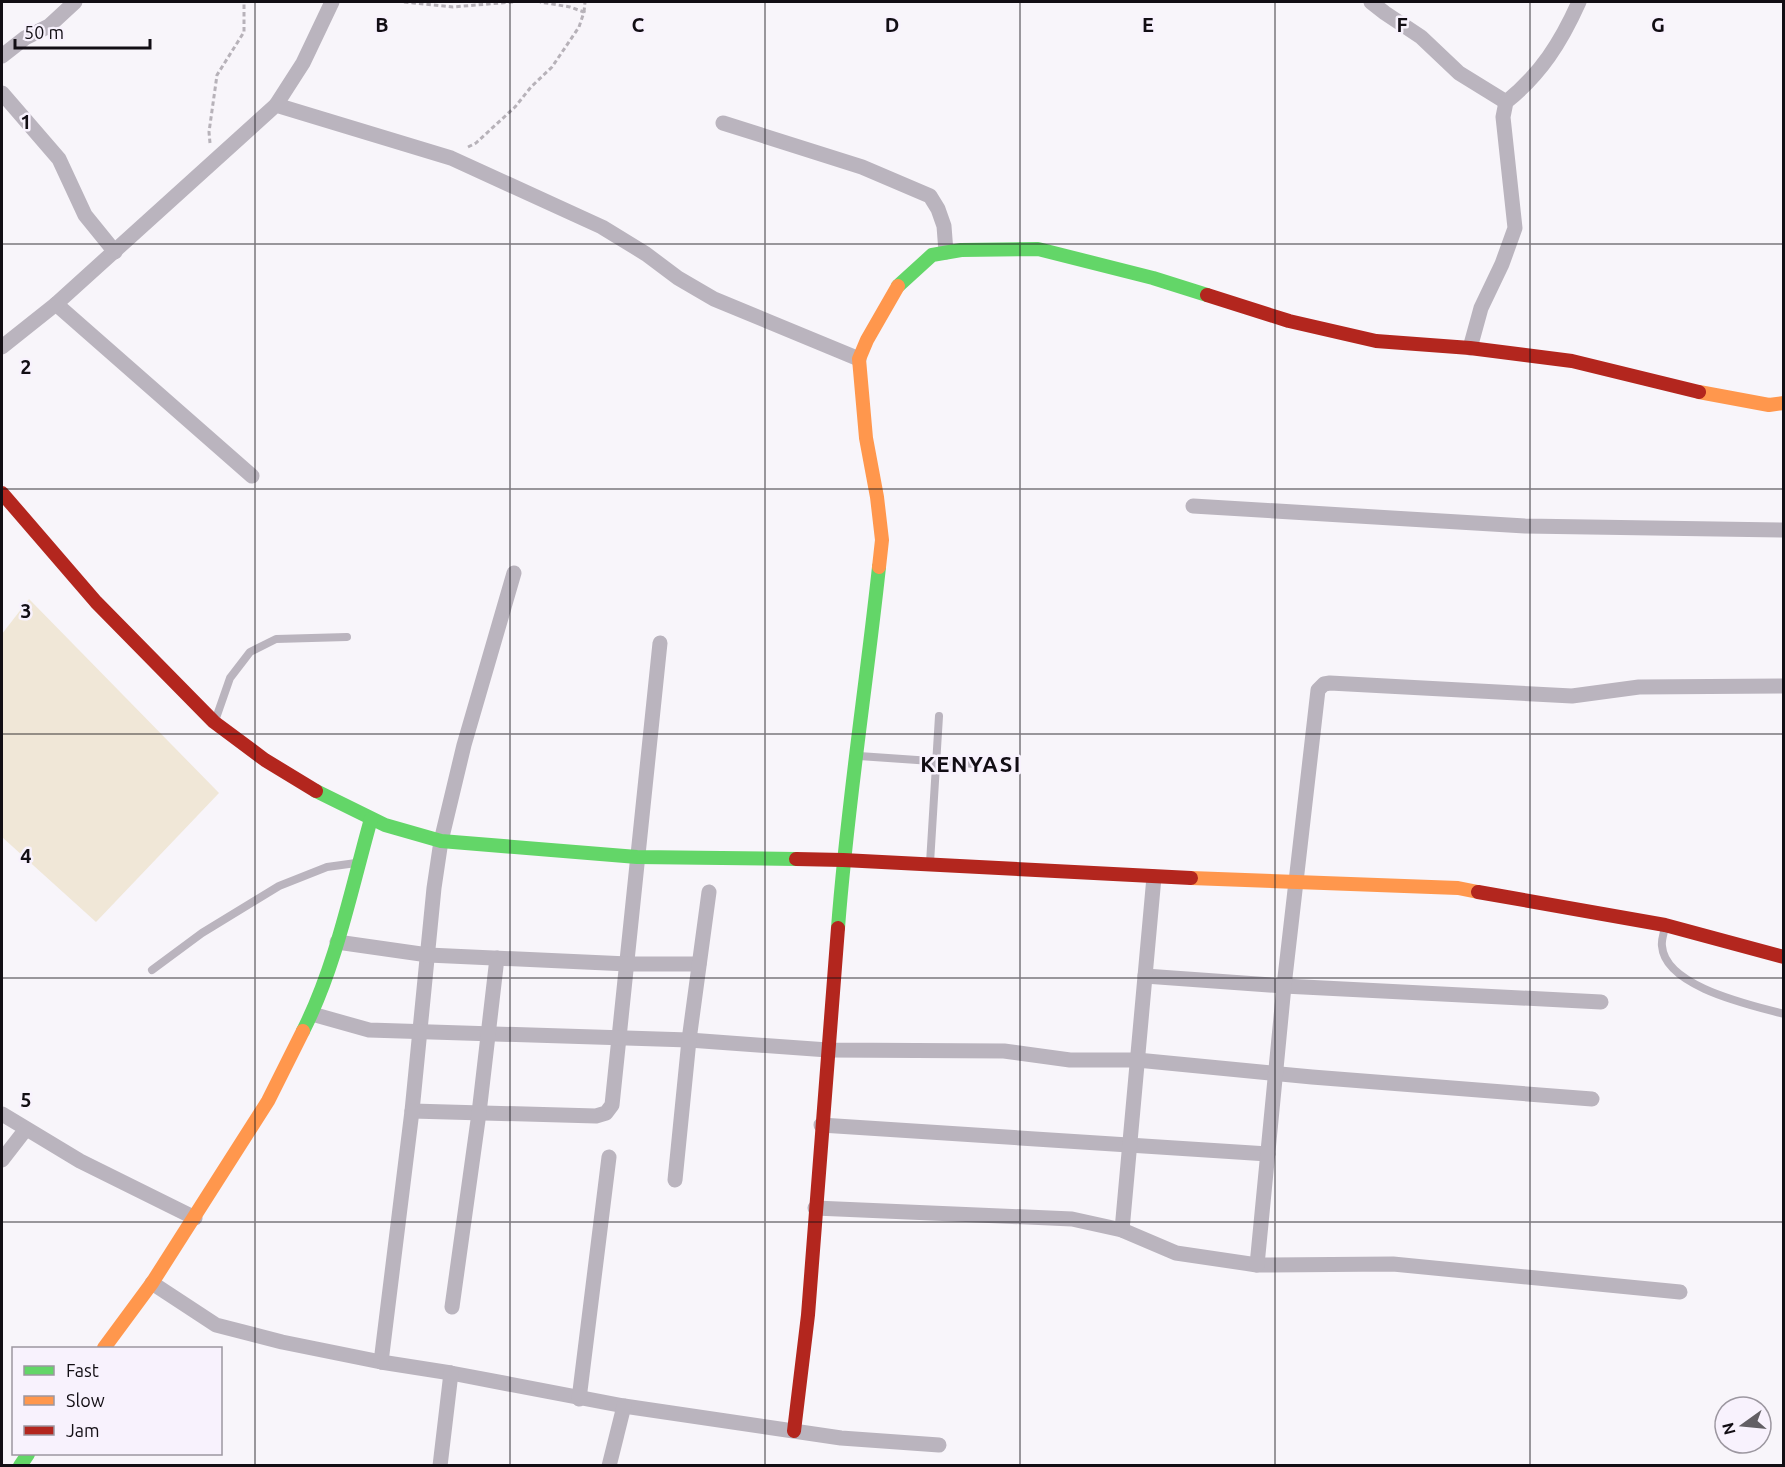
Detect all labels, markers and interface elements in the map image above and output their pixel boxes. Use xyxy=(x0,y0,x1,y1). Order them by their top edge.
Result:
scale bar xyxy=(15,12,150,50)
text: B xyxy=(375,13,389,36)
text: C xyxy=(632,13,645,36)
text: D xyxy=(885,13,899,36)
text: E xyxy=(1142,13,1154,36)
text: F xyxy=(1396,13,1408,36)
text: G xyxy=(1651,13,1665,36)
text: 50 m xyxy=(24,22,64,42)
text: 1 xyxy=(20,110,32,133)
text: 2 xyxy=(20,355,32,378)
text: 3 xyxy=(20,599,32,622)
district label: KENYASI xyxy=(920,751,1022,776)
text: 4 xyxy=(20,844,32,867)
text: 5 xyxy=(20,1088,32,1111)
legend xyxy=(12,1347,222,1455)
text: Fast xyxy=(66,1360,99,1380)
text: Slow xyxy=(66,1390,105,1410)
north arrow xyxy=(1713,1395,1773,1455)
text: Jam xyxy=(66,1420,100,1440)
text: N xyxy=(1718,1421,1739,1437)

